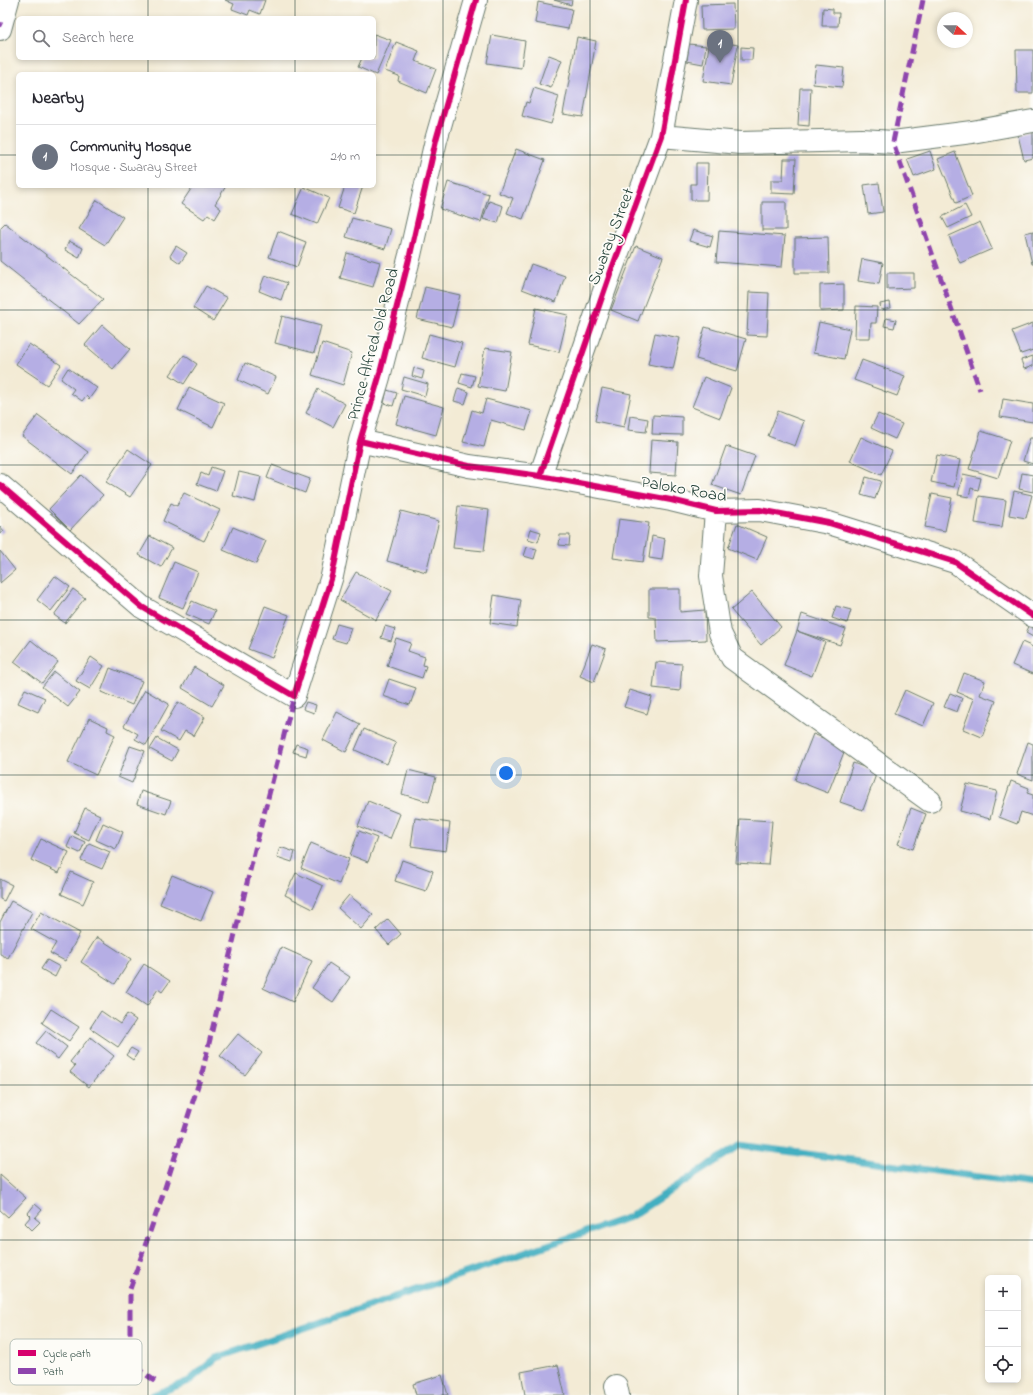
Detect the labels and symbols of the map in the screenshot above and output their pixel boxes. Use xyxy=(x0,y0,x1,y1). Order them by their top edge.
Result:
north arrow xyxy=(937,12,973,48)
pin: 1 xyxy=(707,30,733,63)
street label: Swaray Street xyxy=(581,184,642,289)
street label: Prince Alfred Old Road xyxy=(341,265,406,424)
street label: Paloko Road xyxy=(639,470,729,509)
your location xyxy=(496,763,516,783)
legend xyxy=(10,1339,142,1385)
text: Cycle path xyxy=(43,1346,91,1363)
text: Path xyxy=(43,1364,64,1380)

